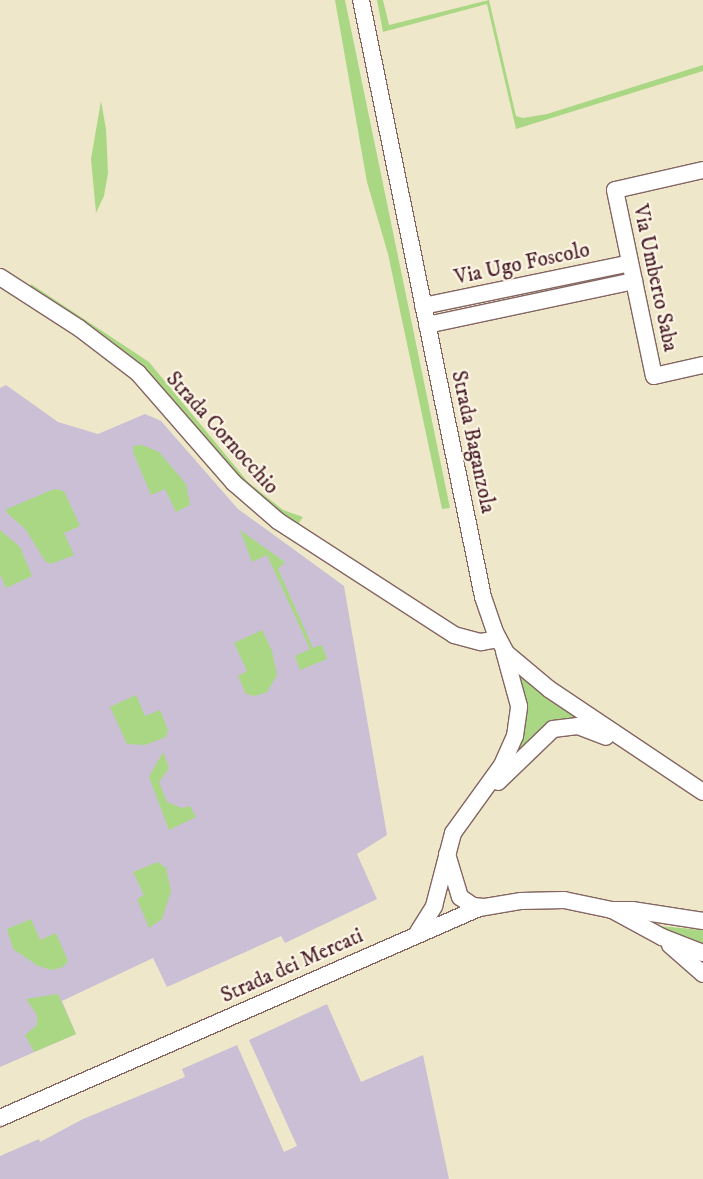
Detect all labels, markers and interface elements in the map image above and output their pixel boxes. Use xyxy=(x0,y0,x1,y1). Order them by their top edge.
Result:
street label: Via Umberto Saba xyxy=(627,202,683,354)
street label: Via Ugo Foscolo xyxy=(452,237,592,291)
street label: Strada Cornocchio xyxy=(160,367,284,499)
street label: Strada Baganzola xyxy=(446,368,500,516)
street label: Strada dei Mercati xyxy=(217,923,367,1009)

